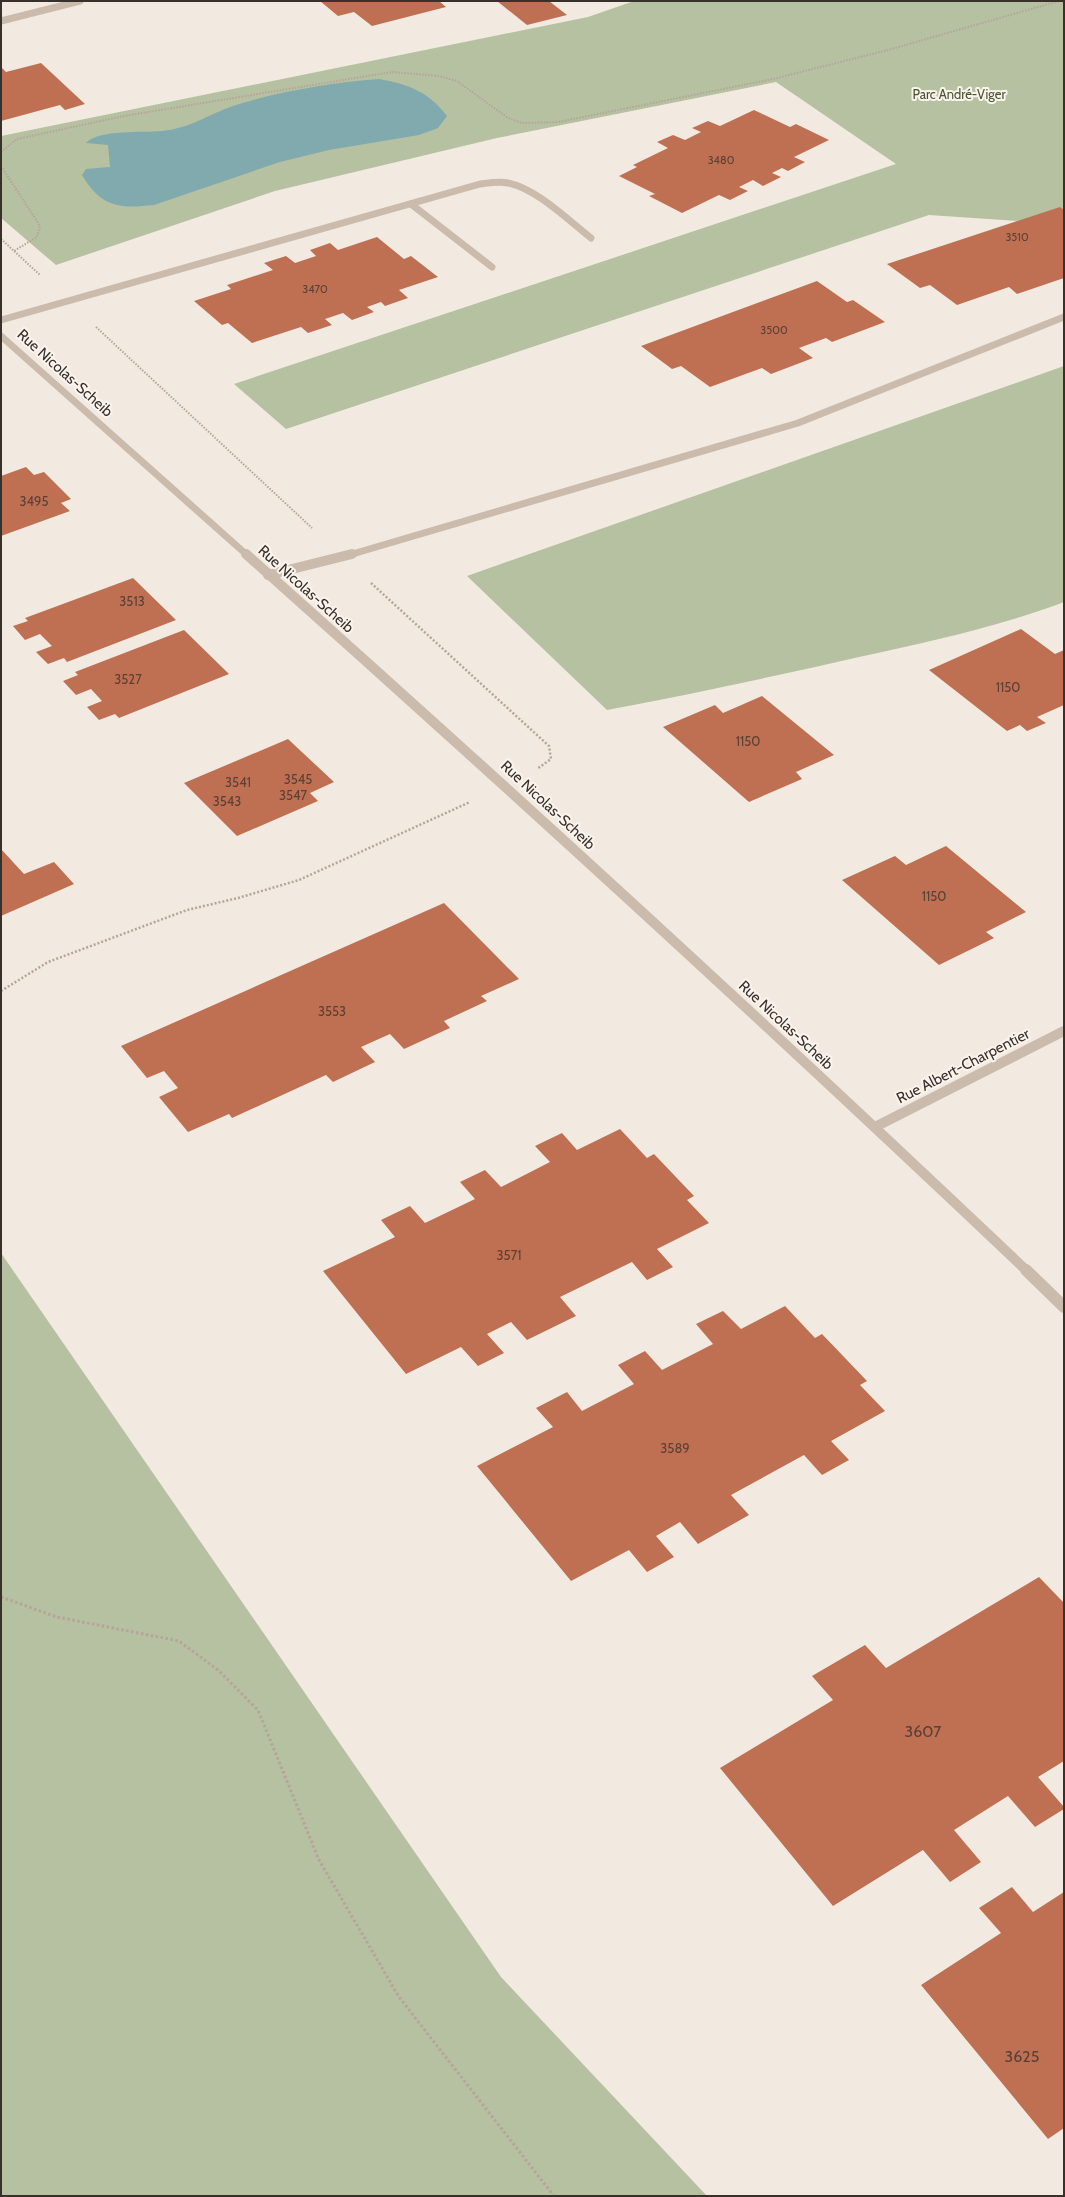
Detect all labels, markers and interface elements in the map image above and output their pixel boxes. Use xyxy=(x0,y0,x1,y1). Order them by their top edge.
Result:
park label: Parc André-Viger xyxy=(912,86,1006,102)
house number: 3480 xyxy=(708,153,735,167)
house number: 3510 xyxy=(1005,230,1029,244)
house number: 3470 xyxy=(302,282,328,296)
house number: 3500 xyxy=(760,323,788,337)
street label: Rue Nicolas-Scheib xyxy=(14,325,116,421)
house number: 3495 xyxy=(20,493,48,509)
street label: Rue Nicolas-Scheib xyxy=(255,541,357,637)
house number: 3513 xyxy=(119,593,145,609)
house number: 3527 xyxy=(114,671,142,687)
house number: 1150 xyxy=(996,679,1020,695)
house number: 1150 xyxy=(736,733,760,749)
street label: Rue Nicolas-Scheib xyxy=(497,757,599,853)
house number: 3545 xyxy=(284,771,312,787)
house number: 3541 xyxy=(225,774,251,790)
house number: 3547 xyxy=(279,787,308,803)
house number: 3543 xyxy=(213,793,241,809)
house number: 1150 xyxy=(922,888,946,904)
street label: Rue Nicolas-Scheib xyxy=(735,977,837,1073)
house number: 3553 xyxy=(318,1003,346,1019)
street label: Rue Albert-Charpentier xyxy=(893,1025,1033,1107)
house number: 3571 xyxy=(497,1247,521,1263)
house number: 3589 xyxy=(660,1440,690,1456)
house number: 3607 xyxy=(905,1722,941,1741)
house number: 3625 xyxy=(1005,2047,1039,2066)

